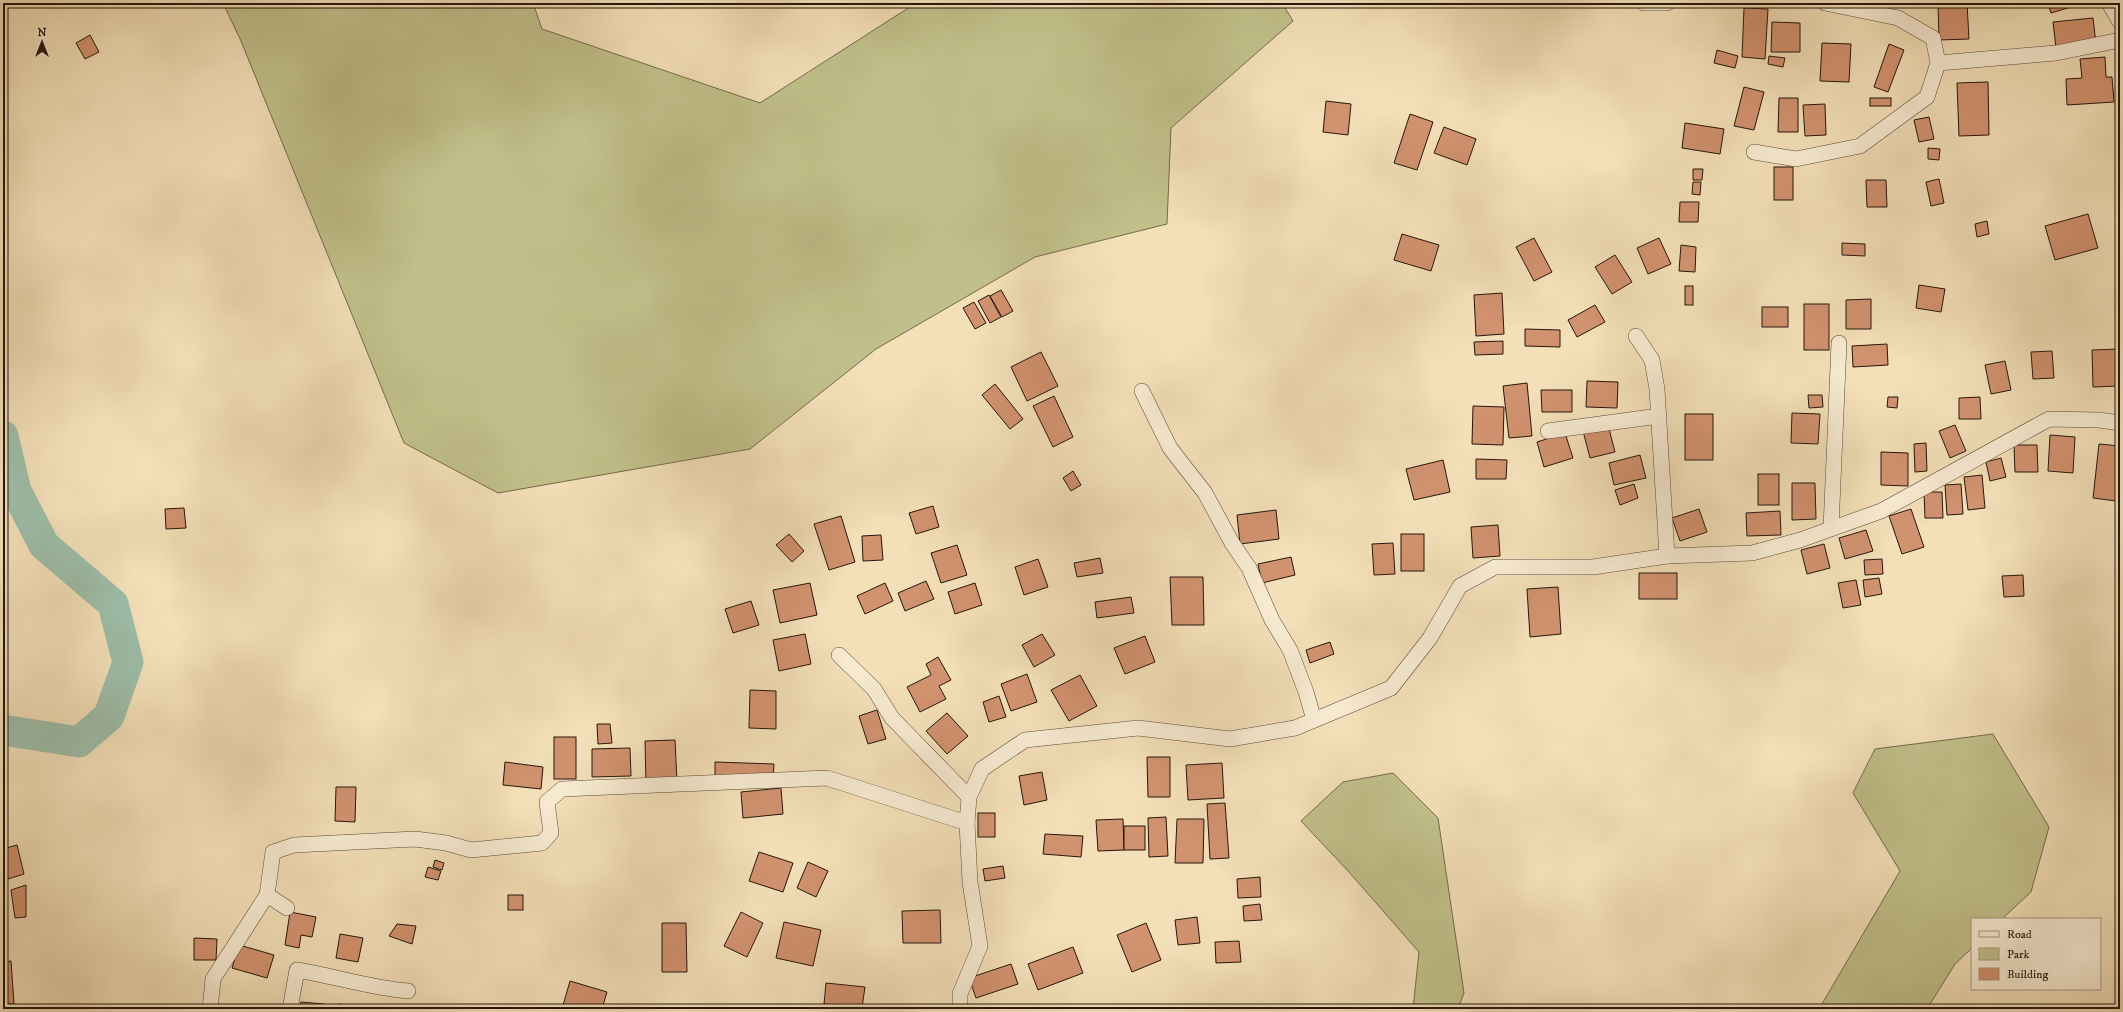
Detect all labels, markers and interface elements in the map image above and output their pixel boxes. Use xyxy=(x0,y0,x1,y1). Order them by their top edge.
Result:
north arrow xyxy=(22,22,62,62)
text: N xyxy=(37,26,47,40)
legend xyxy=(1971,918,2101,990)
text: Road xyxy=(2007,927,2032,942)
text: Park xyxy=(2007,947,2029,962)
text: Building xyxy=(2007,967,2048,982)

